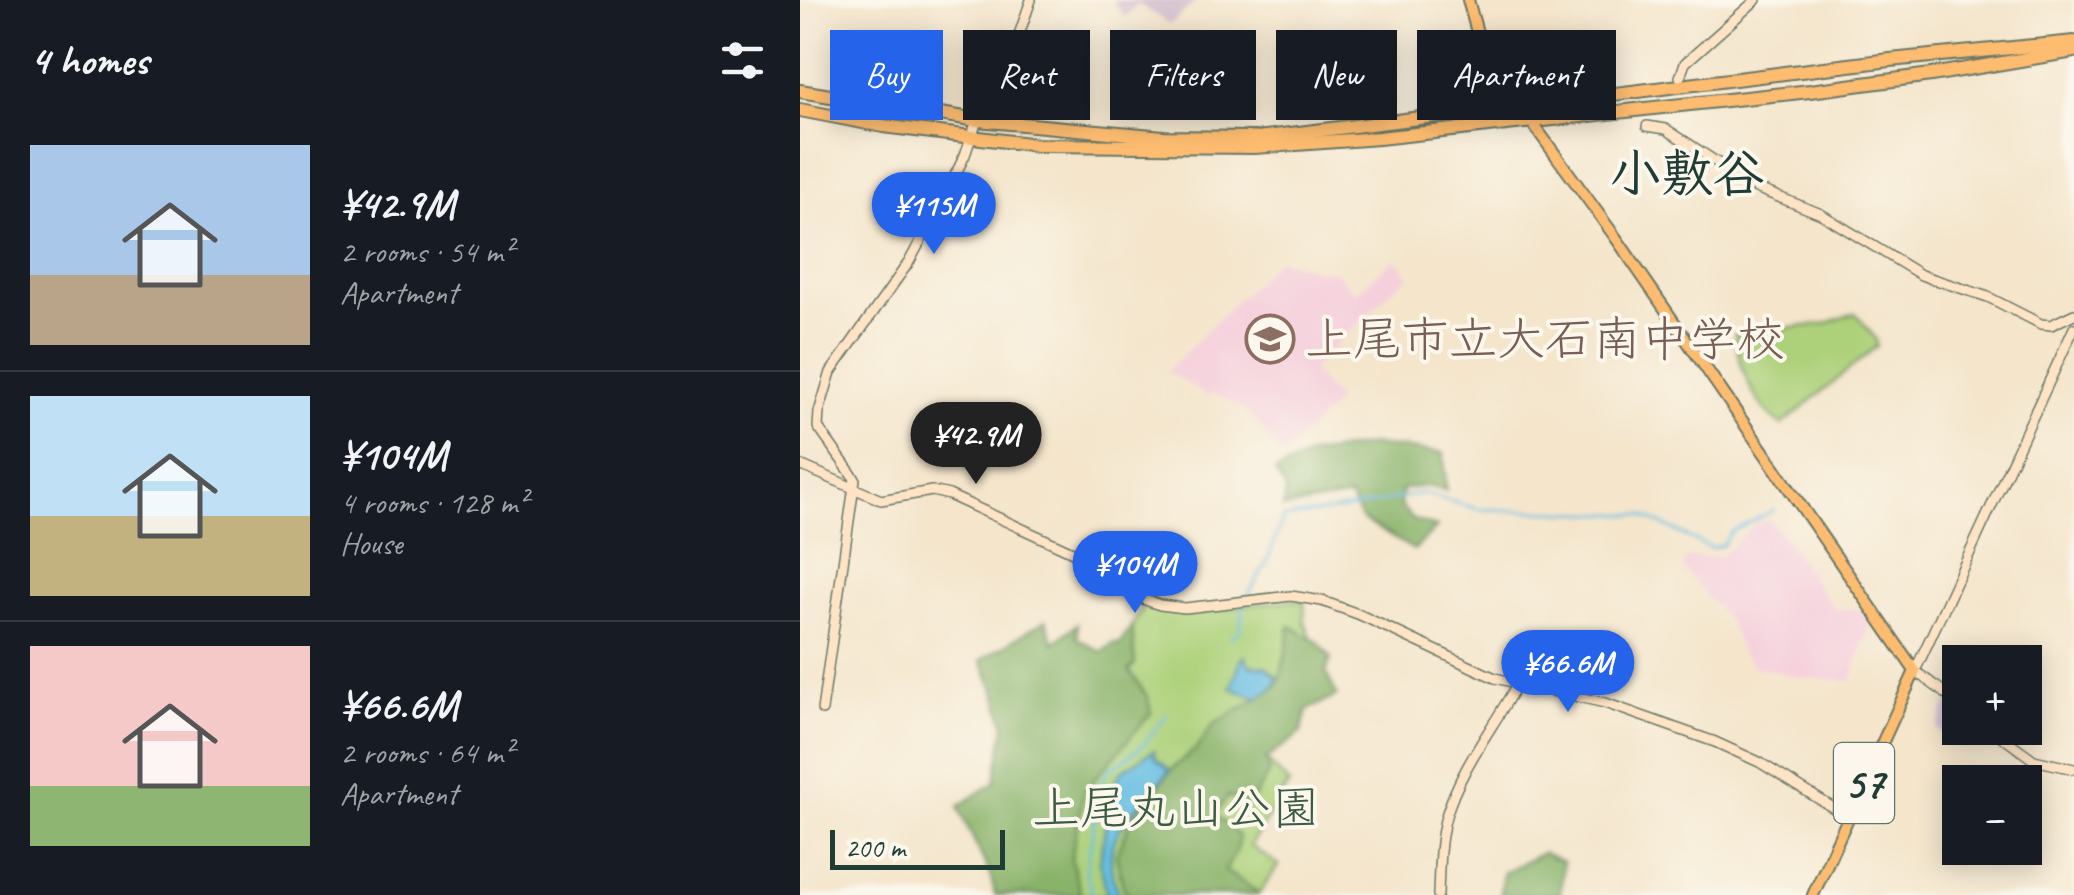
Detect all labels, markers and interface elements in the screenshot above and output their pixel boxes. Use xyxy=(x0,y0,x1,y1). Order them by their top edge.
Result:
chip: Buy xyxy=(830,30,943,120)
chip: Rent xyxy=(963,30,1090,120)
chip: Filters xyxy=(1110,30,1256,120)
chip: New xyxy=(1276,30,1397,120)
chip: Apartment xyxy=(1417,30,1616,120)
icon: filters xyxy=(715,33,770,88)
text: 4 homes xyxy=(30,34,149,87)
district label: 小敷谷 xyxy=(1609,141,1765,207)
pin: ¥115M xyxy=(864,172,1004,257)
text: ¥42.9M xyxy=(340,178,454,231)
text: ¥115M xyxy=(894,184,974,225)
icon: home xyxy=(110,185,230,305)
text: 2 rooms · 54 m² xyxy=(340,231,513,272)
text: Apartment xyxy=(340,272,458,313)
place label: 上尾市立大石南中学校 xyxy=(1305,309,1785,369)
school or university icon: 上尾市立大石南中学校 xyxy=(1244,313,1296,365)
pin: ¥42.9M xyxy=(895,402,1057,487)
text: ¥42.9M xyxy=(933,414,1019,455)
text: ¥104M xyxy=(340,429,446,482)
icon: home xyxy=(110,436,230,556)
text: 4 rooms · 128 m² xyxy=(340,482,527,523)
text: House xyxy=(340,523,402,564)
pin: ¥104M xyxy=(1065,531,1205,616)
text: ¥104M xyxy=(1095,543,1175,584)
pin: ¥66.6M xyxy=(1487,630,1649,715)
text: ¥66.6M xyxy=(1523,642,1613,683)
map controls xyxy=(1942,645,2042,865)
button: + xyxy=(1942,645,2042,745)
text: ¥66.6M xyxy=(340,679,457,732)
icon: home xyxy=(110,686,230,806)
text: 2 rooms · 64 m² xyxy=(340,732,513,773)
road number: 57 xyxy=(1834,743,1894,823)
button: − xyxy=(1942,765,2042,865)
text: Apartment xyxy=(340,773,458,814)
park label: 上尾丸山公園 xyxy=(1032,778,1320,838)
scale bar xyxy=(830,825,1005,870)
text: 200 m xyxy=(845,830,905,865)

